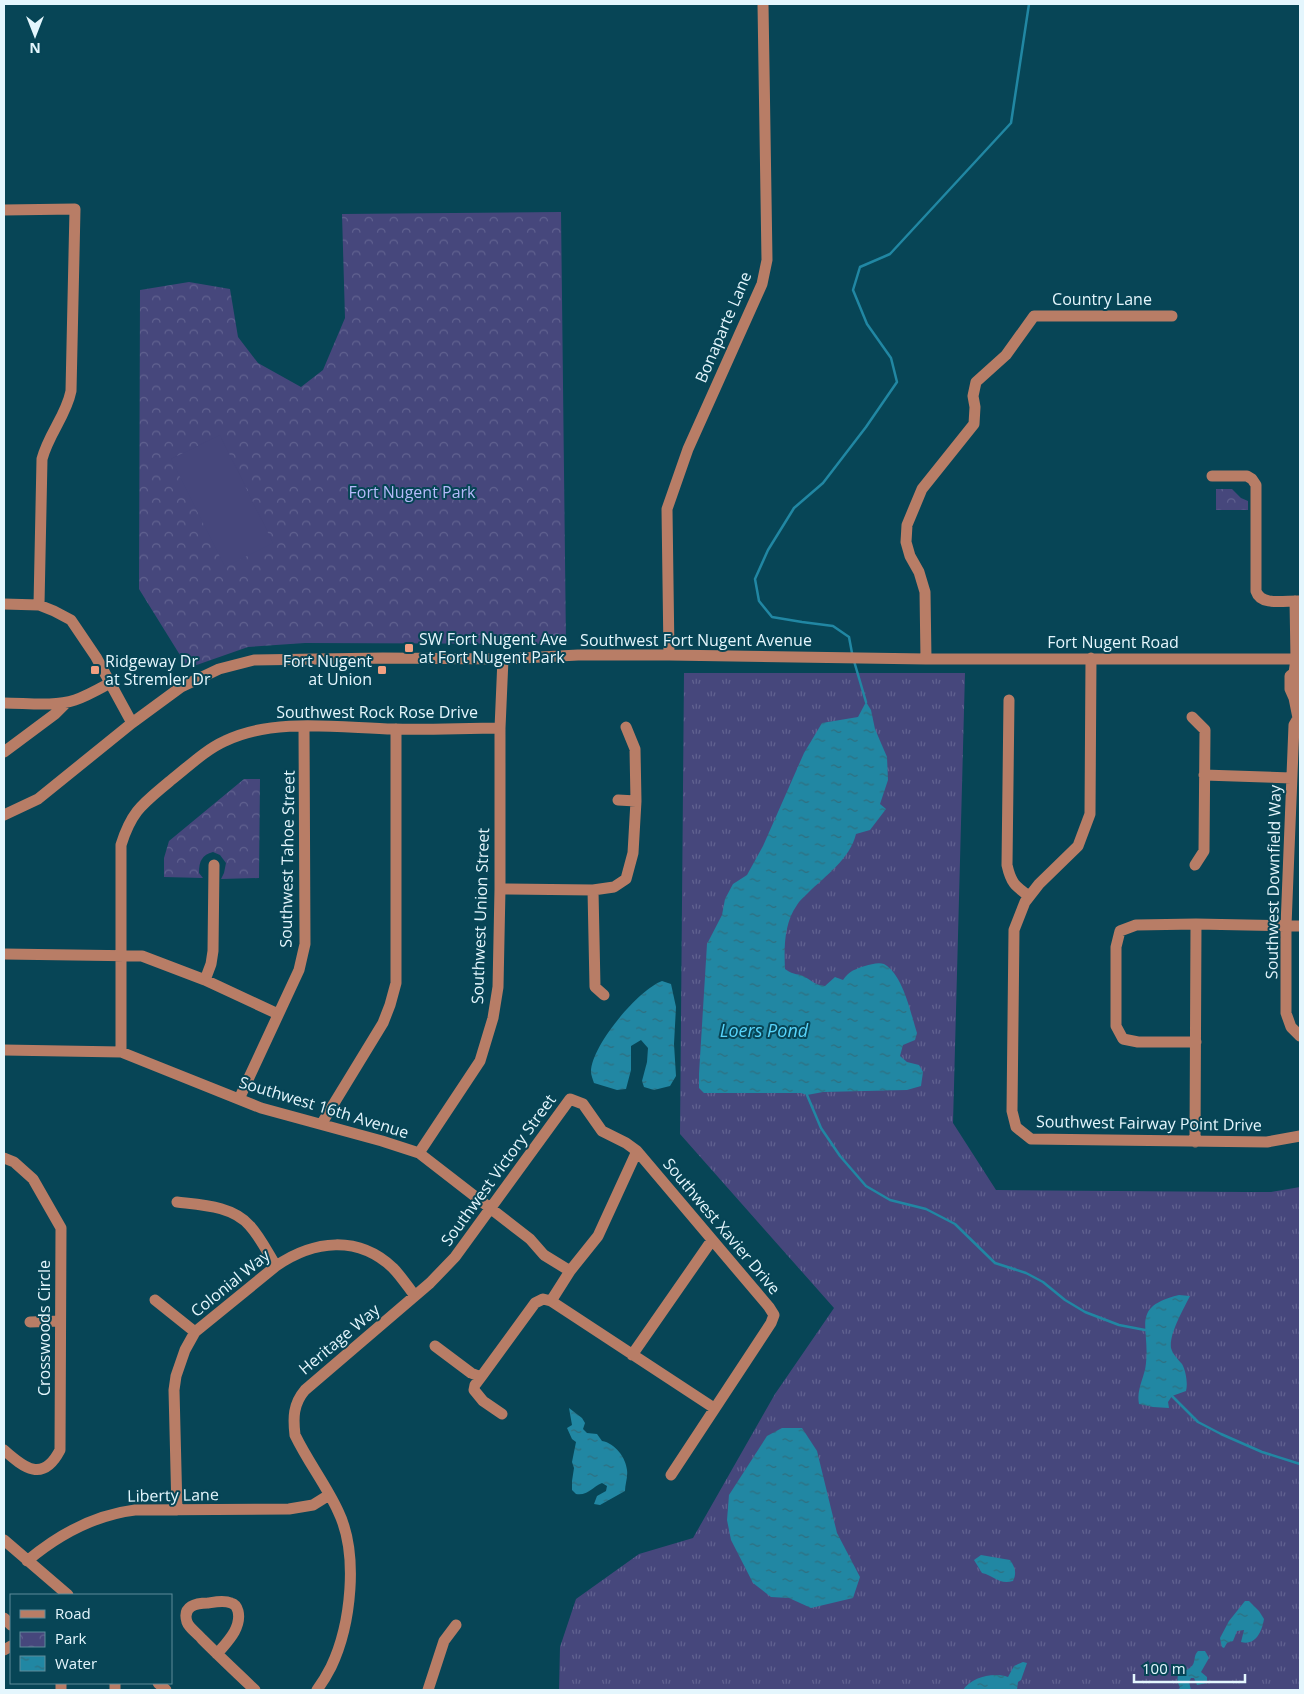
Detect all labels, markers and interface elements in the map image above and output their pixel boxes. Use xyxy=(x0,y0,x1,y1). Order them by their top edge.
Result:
north arrow xyxy=(10,10,60,60)
text: N xyxy=(29,39,41,58)
street label: Bonaparte Lane xyxy=(690,268,756,386)
street label: Country Lane xyxy=(1052,288,1152,310)
park label: Fort Nugent Park xyxy=(349,481,476,503)
place label: SW Fort Nugent Ave at Fort Nugent Park xyxy=(419,628,567,668)
street label: Southwest Fort Nugent Avenue xyxy=(580,629,812,651)
street label: Fort Nugent Road xyxy=(1047,631,1179,653)
marker: SW Fort Nugent Ave at Fort Nugent Park xyxy=(403,642,415,654)
place label: Ridgeway Dr at Stremler Dr xyxy=(105,650,211,690)
place label: Fort Nugent at Union xyxy=(283,650,372,690)
marker: Ridgeway Dr at Stremler Dr xyxy=(89,664,101,676)
marker: Fort Nugent at Union xyxy=(376,664,388,676)
street label: Southwest Rock Rose Drive xyxy=(276,701,478,723)
street label: Southwest Tahoe Street xyxy=(274,770,300,948)
street label: Southwest Downfield Way xyxy=(1260,784,1286,979)
street label: Southwest Union Street xyxy=(466,827,494,1005)
water label: Loers Pond xyxy=(720,1018,809,1042)
street label: Southwest 16th Avenue xyxy=(237,1071,412,1143)
street label: Southwest Victory Street xyxy=(435,1089,561,1250)
street label: Southwest Fairway Point Drive xyxy=(1036,1110,1262,1136)
street label: Southwest Xavier Drive xyxy=(658,1153,786,1299)
street label: Colonial Way xyxy=(186,1244,275,1322)
street label: Crosswoods Circle xyxy=(33,1260,55,1396)
street label: Heritage Way xyxy=(294,1298,385,1379)
street label: Liberty Lane xyxy=(127,1483,219,1507)
legend xyxy=(10,1594,172,1684)
text: Road xyxy=(55,1603,91,1623)
text: Park xyxy=(55,1628,86,1648)
scale bar xyxy=(1134,1652,1245,1684)
text: Water xyxy=(55,1653,97,1673)
text: 100 m xyxy=(1142,1658,1186,1678)

